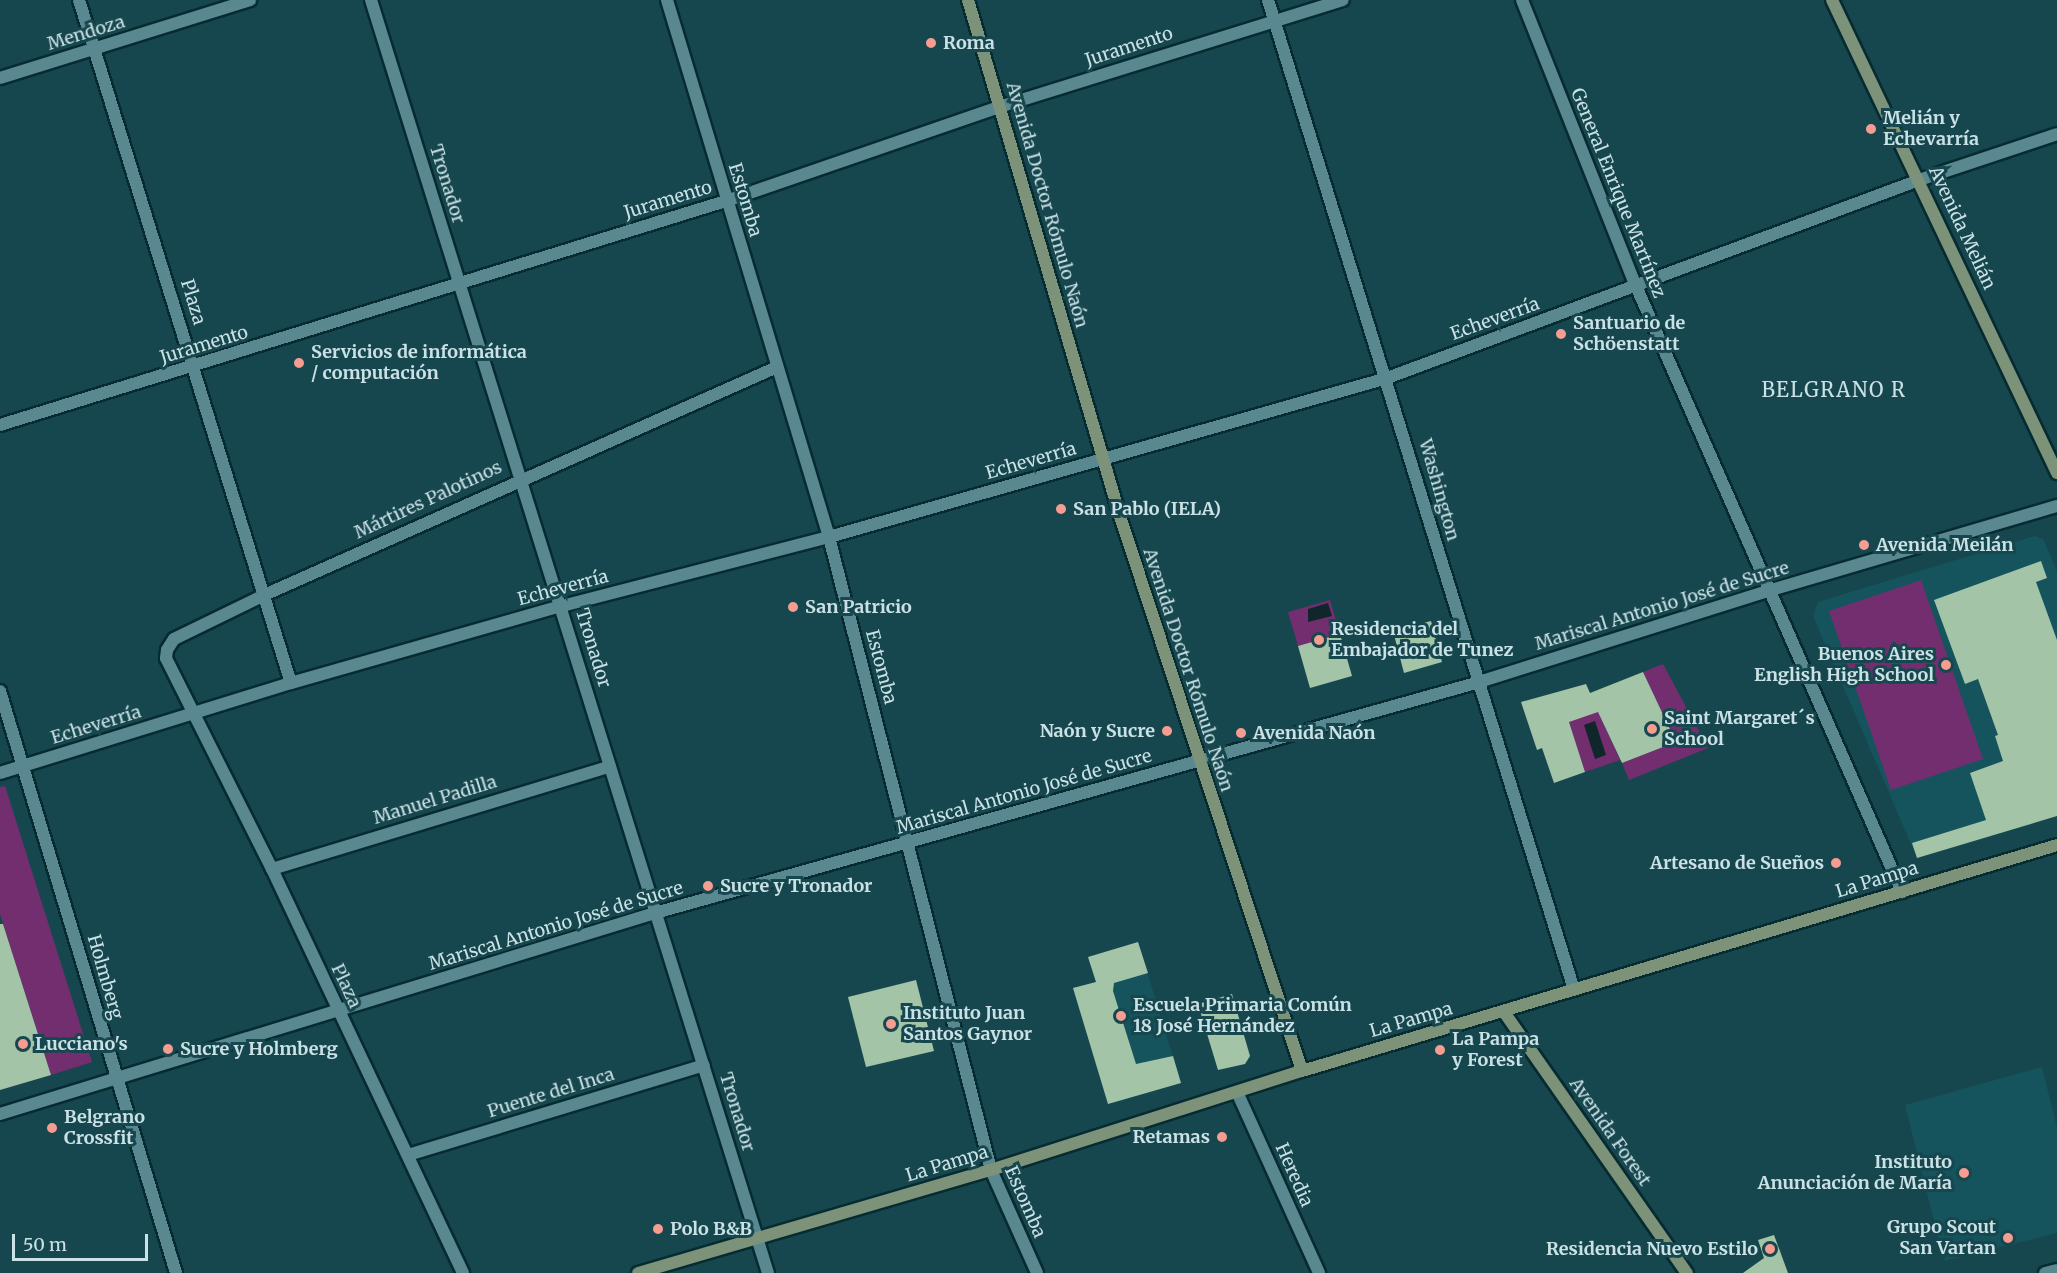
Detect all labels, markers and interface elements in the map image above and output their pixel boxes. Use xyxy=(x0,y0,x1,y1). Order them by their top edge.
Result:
street label: Mendoza xyxy=(45,11,127,55)
street label: Juramento xyxy=(1083,23,1175,71)
place label: Roma xyxy=(943,32,995,54)
marker: Roma xyxy=(924,36,938,50)
street label: Avenida Doctor Rómulo Naón xyxy=(1002,80,1092,330)
street label: General Enrique Martínez xyxy=(1566,85,1670,301)
place label: Melián y Echevarría xyxy=(1883,108,1979,150)
marker: Melián y Echevarría xyxy=(1864,122,1878,136)
street label: Tronador xyxy=(425,142,469,226)
street label: Estomba xyxy=(724,161,766,239)
street label: Avenida Melián xyxy=(1924,163,2000,293)
street label: Juramento xyxy=(621,176,715,224)
street label: Plaza xyxy=(176,277,210,327)
street label: Echeverría xyxy=(1448,293,1542,345)
place label: Santuario de Schöenstatt xyxy=(1573,313,1685,356)
street label: Juramento xyxy=(157,321,251,369)
marker: Santuario de Schöenstatt xyxy=(1554,327,1568,341)
place label: Servicios de informática / computación xyxy=(311,342,527,385)
marker: Servicios de informática / computación xyxy=(292,356,306,370)
district label: BELGRANO R xyxy=(1761,377,1907,401)
street label: Washington xyxy=(1414,437,1464,543)
street label: Echeverría xyxy=(983,438,1079,484)
street label: Mártires Palotinos xyxy=(351,456,505,544)
place label: San Pablo (IELA) xyxy=(1073,498,1221,520)
marker: San Pablo (IELA) xyxy=(1054,502,1068,516)
place label: Avenida Meilán xyxy=(1876,534,2013,556)
marker: Avenida Meilán xyxy=(1857,538,1871,552)
street label: Avenida Doctor Rómulo Naón xyxy=(1138,546,1238,794)
street label: Mariscal Antonio José de Sucre xyxy=(1532,557,1792,655)
street label: Echeverría xyxy=(515,566,611,610)
place label: San Patricio xyxy=(805,596,912,618)
marker: San Patricio xyxy=(786,600,800,614)
street label: Tronador xyxy=(571,606,615,690)
place label: Residencia del Embajador de Tunez xyxy=(1331,619,1513,662)
street label: Estomba xyxy=(861,628,901,706)
marker: Residencia del Embajador de Tunez xyxy=(1312,633,1326,647)
place label: Buenos Aires English High School xyxy=(1754,644,1934,686)
marker: Buenos Aires English High School xyxy=(1939,658,1953,672)
street label: Echeverría xyxy=(48,701,144,749)
place label: Saint Margaret´s School xyxy=(1664,708,1815,750)
place label: Naón y Sucre xyxy=(1040,720,1155,742)
place label: Avenida Naón xyxy=(1253,722,1375,744)
marker: Saint Margaret´s School xyxy=(1645,722,1659,736)
marker: Naón y Sucre xyxy=(1160,724,1174,738)
marker: Avenida Naón xyxy=(1234,726,1248,740)
street label: Mariscal Antonio José de Sucre xyxy=(894,745,1154,839)
street label: Manuel Padilla xyxy=(371,771,499,829)
place label: Artesano de Sueños xyxy=(1650,852,1824,874)
marker: Artesano de Sueños xyxy=(1829,856,1843,870)
street label: La Pampa xyxy=(1833,857,1921,903)
place label: Sucre y Tronador xyxy=(720,875,872,897)
street label: Mariscal Antonio José de Sucre xyxy=(426,877,686,975)
marker: Sucre y Tronador xyxy=(701,879,715,893)
street label: Holmberg xyxy=(83,932,127,1022)
street label: Plaza xyxy=(326,960,366,1012)
place label: Escuela Primaria Común 18 José Hernández xyxy=(1133,995,1352,1038)
street label: La Pampa xyxy=(1367,998,1455,1042)
place label: Instituto Juan Santos Gaynor xyxy=(903,1003,1032,1046)
marker: Escuela Primaria Común 18 José Hernández xyxy=(1114,1009,1128,1023)
marker: Instituto Juan Santos Gaynor xyxy=(884,1017,898,1031)
place label: La Pampa y Forest xyxy=(1452,1029,1539,1072)
place label: Lucciano's xyxy=(35,1033,128,1055)
marker: Lucciano's xyxy=(16,1037,30,1051)
place label: Sucre y Holmberg xyxy=(180,1038,338,1060)
marker: Sucre y Holmberg xyxy=(161,1042,175,1056)
marker: La Pampa y Forest xyxy=(1433,1043,1447,1057)
street label: Puente del Inca xyxy=(485,1063,617,1123)
street label: Tronador xyxy=(715,1070,759,1154)
street label: Avenida Forest xyxy=(1565,1074,1655,1190)
place label: Belgrano Crossfit xyxy=(64,1107,145,1150)
marker: Belgrano Crossfit xyxy=(45,1121,59,1135)
place label: Retamas xyxy=(1133,1126,1210,1148)
marker: Retamas xyxy=(1215,1130,1229,1144)
street label: Heredia xyxy=(1270,1140,1318,1210)
street label: La Pampa xyxy=(903,1141,991,1187)
place label: Instituto Anunciación de María xyxy=(1758,1152,1952,1194)
street label: Estomba xyxy=(1000,1163,1050,1241)
marker: Instituto Anunciación de María xyxy=(1957,1166,1971,1180)
place label: Grupo Scout San Vartan xyxy=(1887,1217,1996,1260)
place label: Polo B&B xyxy=(670,1218,752,1240)
scale bar xyxy=(15,1222,152,1260)
marker: Polo B&B xyxy=(651,1222,665,1236)
marker: Grupo Scout San Vartan xyxy=(2001,1231,2015,1245)
text: 50 m xyxy=(23,1233,67,1256)
place label: Residencia Nuevo Estilo xyxy=(1546,1238,1758,1260)
marker: Residencia Nuevo Estilo xyxy=(1763,1242,1777,1256)

